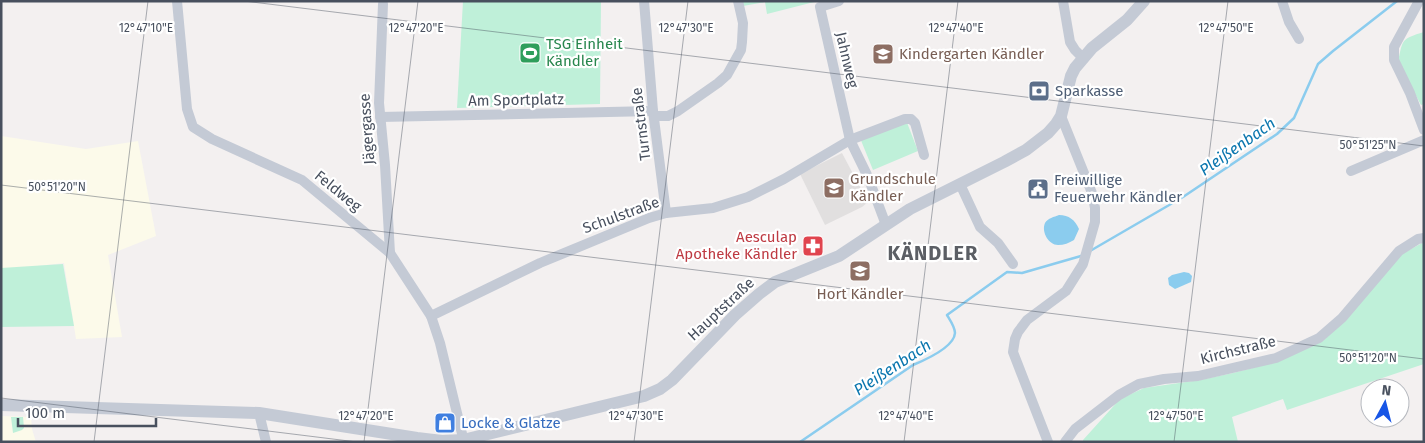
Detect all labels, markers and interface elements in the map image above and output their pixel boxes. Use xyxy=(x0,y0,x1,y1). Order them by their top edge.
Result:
text: 12°47'10"E xyxy=(119,21,173,35)
text: 12°47'20"E xyxy=(388,21,444,35)
text: 12°47'30"E xyxy=(658,21,714,35)
text: 12°47'40"E xyxy=(928,21,984,35)
text: 12°47'50"E xyxy=(1198,21,1254,35)
street label: Jahnweg xyxy=(832,30,862,90)
place label: TSG Einheit Kändler xyxy=(546,35,623,70)
sports icon: TSG Einheit Kändler xyxy=(518,41,542,65)
school or university icon: Kindergarten Kändler xyxy=(871,42,895,66)
place label: Kindergarten Kändler xyxy=(899,45,1044,63)
bank icon: Sparkasse xyxy=(1027,79,1051,103)
place label: Sparkasse xyxy=(1055,82,1123,100)
street label: Turnstraße xyxy=(628,86,654,162)
street label: Am Sportplatz xyxy=(468,90,565,110)
street label: Jägergasse xyxy=(356,93,378,165)
water label: Pleißenbach xyxy=(1196,113,1279,180)
text: 50°51'25"N xyxy=(1340,138,1396,152)
street label: Feldweg xyxy=(311,167,365,215)
place label: Grundschule Kändler xyxy=(850,170,936,205)
place label: Freiwillige Feuerwehr Kändler xyxy=(1054,171,1182,206)
school or university icon: Grundschule Kändler xyxy=(822,176,846,200)
public building icon: Freiwillige Feuerwehr Kändler xyxy=(1026,177,1050,201)
text: 50°51'20"N xyxy=(28,180,86,194)
street label: Schulstraße xyxy=(580,193,662,237)
place label: Aesculap Apotheke Kändler xyxy=(676,228,797,263)
pharmacy icon: Aesculap Apotheke Kändler xyxy=(801,234,825,258)
district label: KÄNDLER xyxy=(888,241,978,265)
school or university icon: Hort Kändler xyxy=(848,259,872,283)
street label: Hauptstraße xyxy=(684,274,758,344)
place label: Hort Kändler xyxy=(816,285,904,303)
street label: Kirchstraße xyxy=(1198,332,1278,368)
water label: Pleißenbach xyxy=(850,335,935,399)
text: 50°51'20"N xyxy=(1339,351,1397,365)
north arrow xyxy=(1360,378,1410,428)
text: N xyxy=(1381,382,1392,400)
scale bar xyxy=(18,396,155,428)
text: 100 m xyxy=(25,404,65,422)
text: 12°47'20"E xyxy=(338,409,394,423)
text: 12°47'30"E xyxy=(608,409,664,423)
text: 12°47'40"E xyxy=(878,409,934,423)
text: 12°47'50"E xyxy=(1148,409,1204,423)
shop icon: Locke & Glatze xyxy=(433,411,457,435)
place label: Locke & Glatze xyxy=(461,414,561,432)

